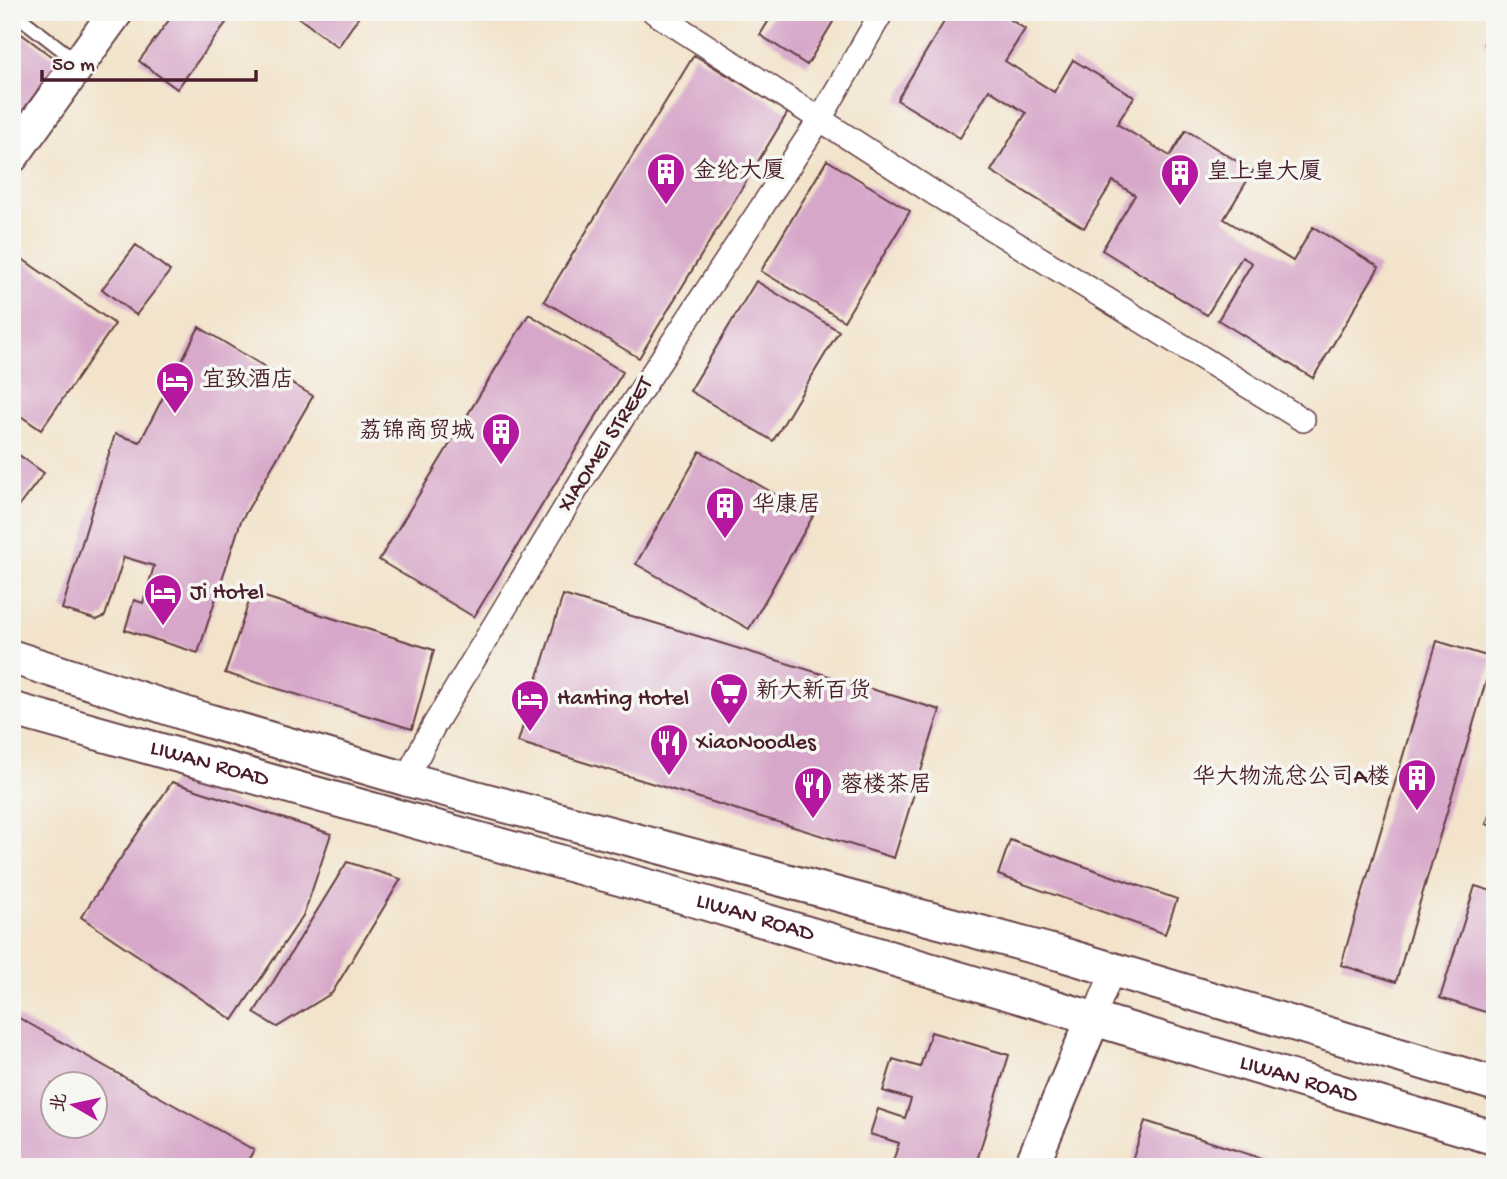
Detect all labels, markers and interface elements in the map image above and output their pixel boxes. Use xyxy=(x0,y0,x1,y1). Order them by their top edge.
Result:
scale bar xyxy=(42,38,256,82)
text: 50 m xyxy=(52,54,95,79)
building icon: 金纶大厦 xyxy=(645,151,687,206)
building icon: 皇上皇大厦 xyxy=(1159,152,1201,207)
place label: 金纶大厦 xyxy=(693,158,785,186)
place label: 皇上皇大厦 xyxy=(1207,159,1322,187)
hotel icon: 宜致酒店 xyxy=(154,360,196,415)
place label: 宜致酒店 xyxy=(202,367,294,395)
street label: XIAOMEI STREET xyxy=(552,371,660,518)
building icon: 荔锦商贸城 xyxy=(480,411,522,466)
place label: 荔锦商贸城 xyxy=(359,418,474,446)
building icon: 华康居 xyxy=(704,485,746,540)
place label: 华康居 xyxy=(752,492,821,520)
hotel icon: Ji Hotel xyxy=(142,572,184,627)
place label: Ji Hotel xyxy=(190,580,264,607)
supermarket icon: 新大新百货 xyxy=(708,671,750,726)
hotel icon: Hanting Hotel xyxy=(509,678,551,733)
place label: 新大新百货 xyxy=(756,678,871,706)
place label: Hanting Hotel xyxy=(557,686,689,713)
restaurant icon: XiaoNoodles xyxy=(648,722,690,777)
place label: XiaoNoodles xyxy=(695,730,816,757)
street label: LIWAN ROAD xyxy=(147,735,273,794)
building icon: 华大物流总公司A楼 xyxy=(1396,757,1438,812)
place label: 华大物流总公司A楼 xyxy=(1192,764,1390,792)
restaurant icon: 蓉楼茶居 xyxy=(792,765,834,820)
place label: 蓉楼茶居 xyxy=(840,772,932,800)
street label: LIWAN ROAD xyxy=(693,888,818,949)
street label: LIWAN ROAD xyxy=(1236,1049,1362,1110)
north arrow xyxy=(38,1070,108,1140)
text: 北 xyxy=(48,1092,74,1114)

